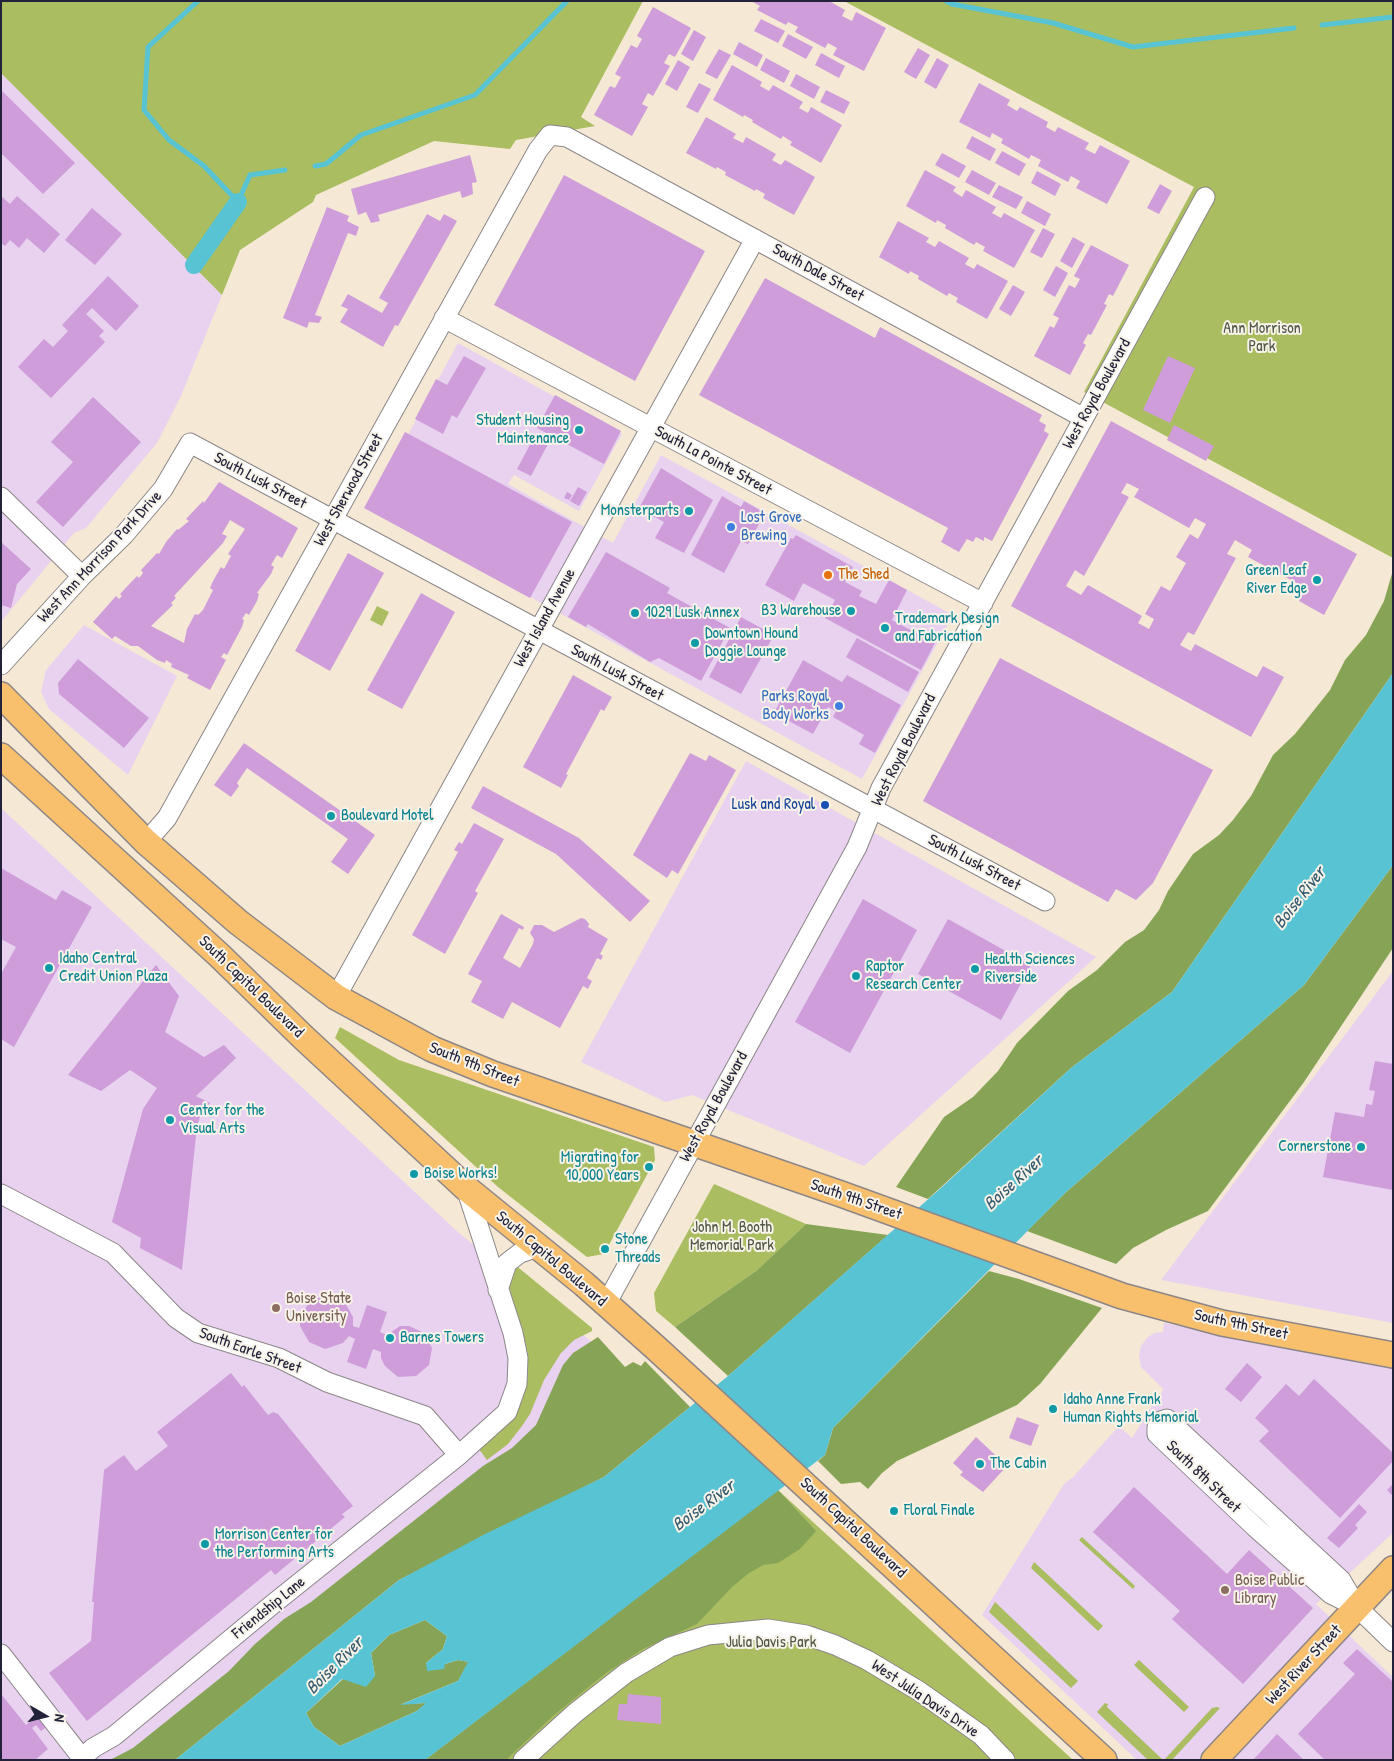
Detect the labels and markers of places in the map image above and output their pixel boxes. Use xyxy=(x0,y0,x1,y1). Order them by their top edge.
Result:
place label: Student Housing Maintenance xyxy=(476,411,569,449)
marker: Student Housing Maintenance xyxy=(573,424,585,436)
place label: Monsterparts xyxy=(601,501,679,521)
marker: Monsterparts xyxy=(683,505,695,517)
place label: Lost Grove Brewing xyxy=(741,508,802,546)
marker: Lost Grove Brewing xyxy=(725,521,737,533)
place label: Green Leaf River Edge xyxy=(1245,561,1307,599)
place label: The Shed xyxy=(838,565,889,585)
marker: The Shed xyxy=(822,569,834,581)
marker: Green Leaf River Edge xyxy=(1311,574,1323,586)
place label: B3 Warehouse xyxy=(761,601,841,621)
place label: 1029 Lusk Annex xyxy=(645,603,740,623)
marker: B3 Warehouse xyxy=(845,605,857,617)
marker: 1029 Lusk Annex xyxy=(629,607,641,619)
place label: Trademark Design and Fabrication xyxy=(895,609,999,647)
marker: Trademark Design and Fabrication xyxy=(879,622,891,634)
place label: Downtown Hound Doggie Lounge xyxy=(705,624,798,662)
marker: Downtown Hound Doggie Lounge xyxy=(689,637,701,649)
place label: Parks Royal Body Works xyxy=(761,687,829,725)
marker: Parks Royal Body Works xyxy=(833,700,845,712)
place label: Lusk and Royal xyxy=(732,795,815,815)
marker: Lusk and Royal xyxy=(819,799,831,811)
place label: Boulevard Motel xyxy=(341,806,433,826)
marker: Boulevard Motel xyxy=(325,810,337,822)
place label: Idaho Central Credit Union Plaza xyxy=(59,949,168,987)
place label: Health Sciences Riverside xyxy=(985,950,1075,988)
place label: Raptor Research Center xyxy=(866,957,962,995)
marker: Idaho Central Credit Union Plaza xyxy=(43,962,55,974)
marker: Health Sciences Riverside xyxy=(969,963,981,975)
marker: Raptor Research Center xyxy=(850,970,862,982)
place label: Center for the Visual Arts xyxy=(180,1101,265,1139)
marker: Center for the Visual Arts xyxy=(164,1114,176,1126)
place label: Cornerstone xyxy=(1278,1137,1351,1157)
marker: Cornerstone xyxy=(1355,1141,1367,1153)
place label: Migrating for 10,000 Years xyxy=(561,1148,639,1186)
marker: Migrating for 10,000 Years xyxy=(643,1161,655,1173)
place label: Boise Works! xyxy=(424,1164,498,1184)
marker: Boise Works! xyxy=(408,1168,420,1180)
place label: Stone Threads xyxy=(615,1230,660,1268)
marker: Stone Threads xyxy=(599,1243,611,1255)
place label: Boise State University xyxy=(286,1289,351,1327)
marker: Boise State University xyxy=(270,1302,282,1314)
place label: Barnes Towers xyxy=(400,1328,484,1348)
marker: Barnes Towers xyxy=(384,1332,396,1344)
place label: Idaho Anne Frank Human Rights Memorial xyxy=(1063,1390,1198,1428)
marker: Idaho Anne Frank Human Rights Memorial xyxy=(1047,1403,1059,1415)
place label: The Cabin xyxy=(990,1454,1047,1474)
marker: The Cabin xyxy=(974,1458,986,1470)
place label: Floral Finale xyxy=(904,1501,975,1521)
marker: Floral Finale xyxy=(888,1505,900,1517)
place label: Morrison Center for the Performing Arts xyxy=(215,1525,334,1563)
marker: Morrison Center for the Performing Arts xyxy=(199,1538,211,1550)
place label: Boise Public Library xyxy=(1235,1571,1304,1609)
marker: Boise Public Library xyxy=(1219,1584,1231,1596)

